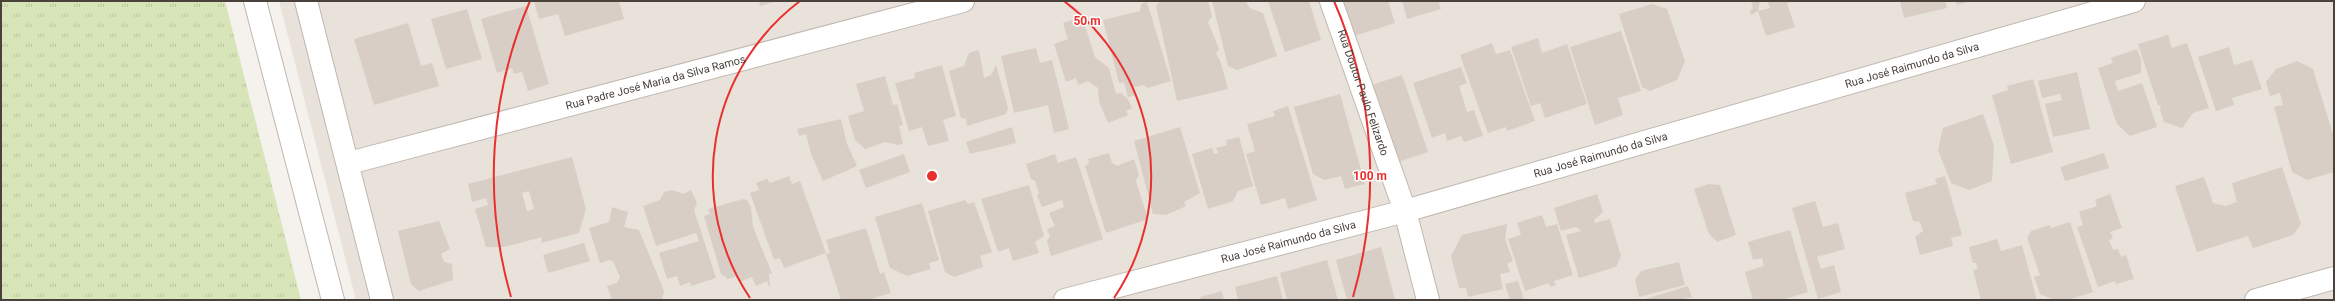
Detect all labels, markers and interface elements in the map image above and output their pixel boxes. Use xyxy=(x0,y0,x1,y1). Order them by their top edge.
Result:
text: 50 m xyxy=(1073,14,1101,28)
street label: Rua Doutor Paulo Felizardo xyxy=(1335,28,1391,157)
street label: Rua José Raimundo da Silva xyxy=(1844,40,1981,91)
street label: Rua Padre José Maria da Silva Ramos xyxy=(564,53,747,113)
street label: Rua José Raimundo da Silva xyxy=(1532,130,1669,181)
centre of rings xyxy=(925,169,939,183)
text: 100 m xyxy=(1353,169,1387,183)
street label: Rua José Raimundo da Silva xyxy=(1220,218,1357,266)

